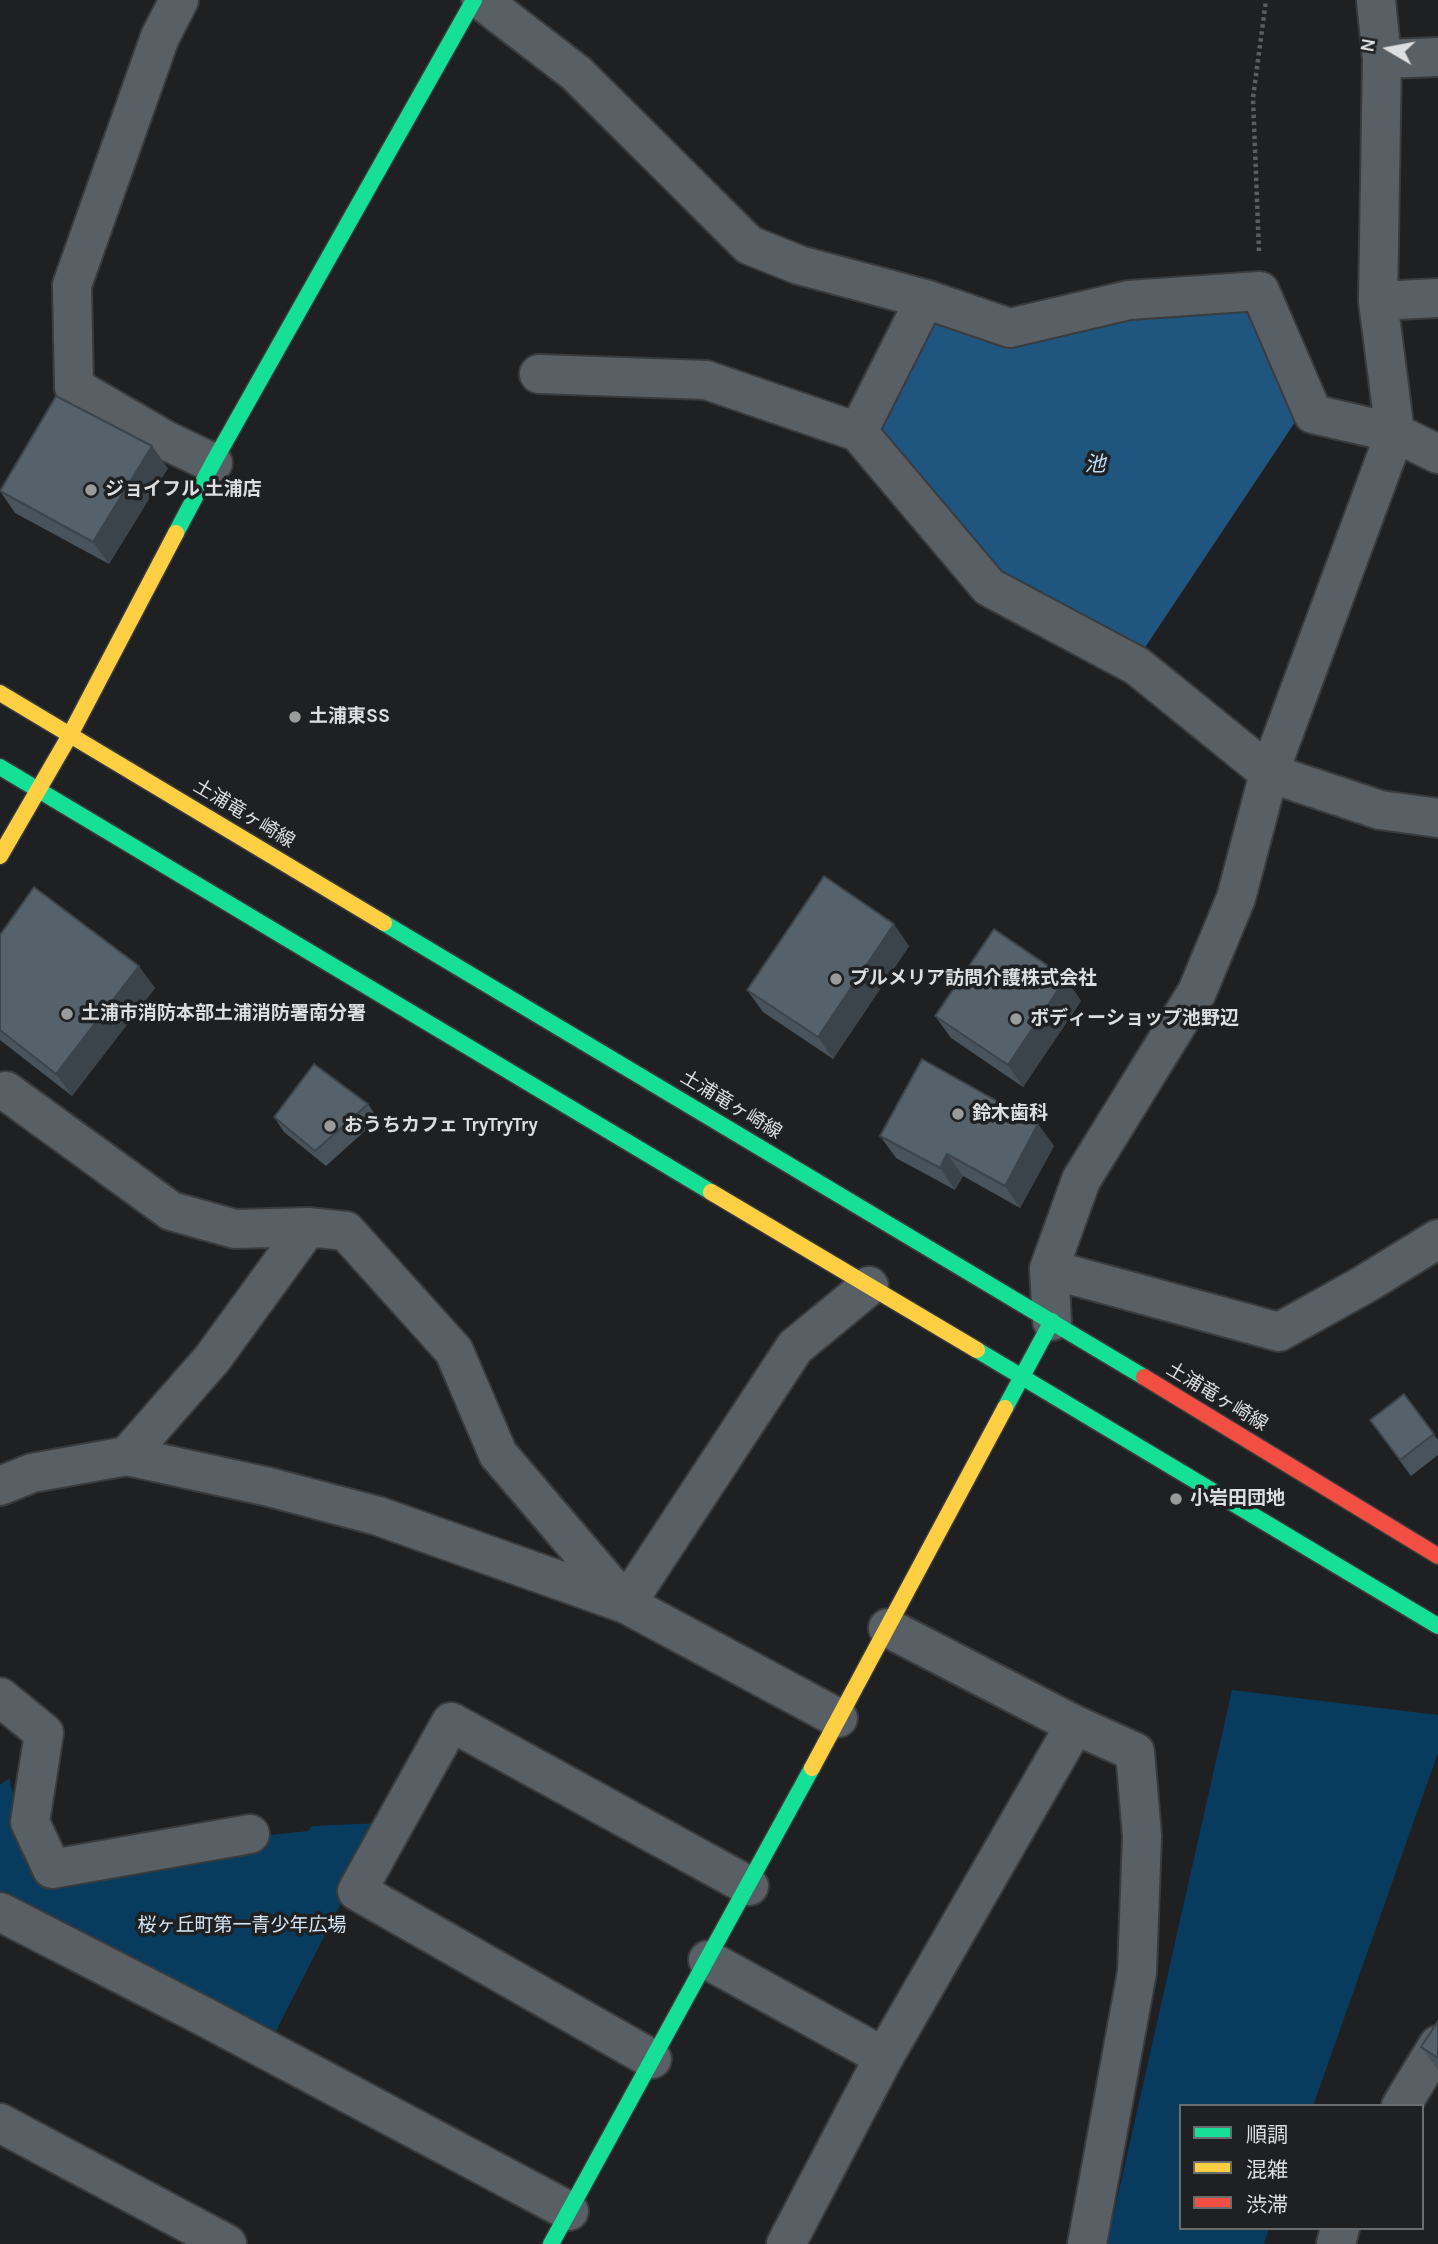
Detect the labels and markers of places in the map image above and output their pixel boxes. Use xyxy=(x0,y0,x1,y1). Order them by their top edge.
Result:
place label: ジョイフル 土浦店 xyxy=(105,479,262,501)
marker: ジョイフル 土浦店 xyxy=(83,482,99,498)
place label: 土浦東SS xyxy=(309,706,390,728)
marker: 土浦東SS xyxy=(287,709,303,725)
place label: プルメリア訪問介護株式会社 xyxy=(850,968,1097,990)
marker: プルメリア訪問介護株式会社 xyxy=(828,971,844,987)
place label: 土浦市消防本部土浦消防署南分署 xyxy=(81,1003,366,1025)
marker: 土浦市消防本部土浦消防署南分署 xyxy=(59,1006,75,1022)
place label: ボディーショップ池野辺 xyxy=(1030,1008,1239,1030)
marker: ボディーショップ池野辺 xyxy=(1008,1011,1024,1027)
place label: 鈴木歯科 xyxy=(972,1103,1048,1125)
marker: 鈴木歯科 xyxy=(950,1106,966,1122)
place label: おうちカフェ TryTryTry xyxy=(344,1115,538,1137)
marker: おうちカフェ TryTryTry xyxy=(322,1118,338,1134)
place label: 小岩田団地 xyxy=(1190,1488,1285,1510)
marker: 小岩田団地 xyxy=(1168,1491,1184,1507)

